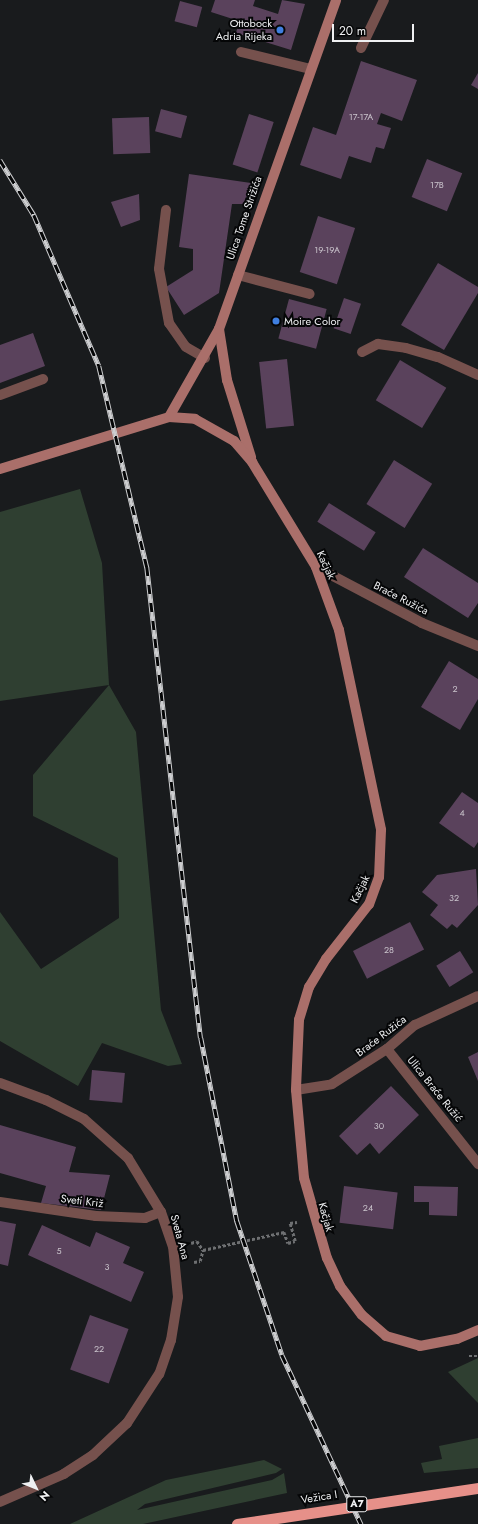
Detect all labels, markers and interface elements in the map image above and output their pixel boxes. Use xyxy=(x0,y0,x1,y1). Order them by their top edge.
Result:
scale bar xyxy=(334,16,416,42)
place label: Ottobock Adria Rijeka xyxy=(216,17,272,43)
text: 20 m xyxy=(339,22,366,40)
marker: Ottobock Adria Rijeka xyxy=(275,25,285,35)
house number: 17-17A xyxy=(349,112,373,122)
street label: Ulica Tome Strižića xyxy=(224,175,264,261)
house number: 17B xyxy=(430,180,444,190)
house number: 19-19A xyxy=(314,245,340,255)
place label: Moire Color xyxy=(284,314,340,328)
marker: Moire Color xyxy=(271,316,281,326)
street label: Kačjak xyxy=(314,549,338,581)
street label: Braće Ružića xyxy=(371,579,431,617)
house number: 2 xyxy=(452,684,458,694)
house number: 4 xyxy=(459,808,465,818)
street label: Kačjak xyxy=(348,873,372,905)
house number: 32 xyxy=(449,893,459,903)
house number: 28 xyxy=(384,945,394,955)
street label: Braće Ružića xyxy=(353,1013,409,1059)
street label: Ulica Braće Ružić xyxy=(404,1054,466,1124)
house number: 30 xyxy=(374,1121,384,1131)
street label: Sveti Križ xyxy=(60,1192,104,1210)
street label: Kačjak xyxy=(316,1201,336,1233)
house number: 24 xyxy=(363,1203,373,1213)
street label: Sveta Ana xyxy=(168,1213,192,1261)
house number: 5 xyxy=(56,1246,62,1256)
house number: 3 xyxy=(105,1262,109,1272)
house number: 22 xyxy=(94,1344,104,1354)
north arrow xyxy=(16,1468,56,1508)
text: N xyxy=(36,1488,54,1505)
street label: Vežica I xyxy=(300,1488,338,1506)
road number: A7 xyxy=(346,1496,368,1512)

